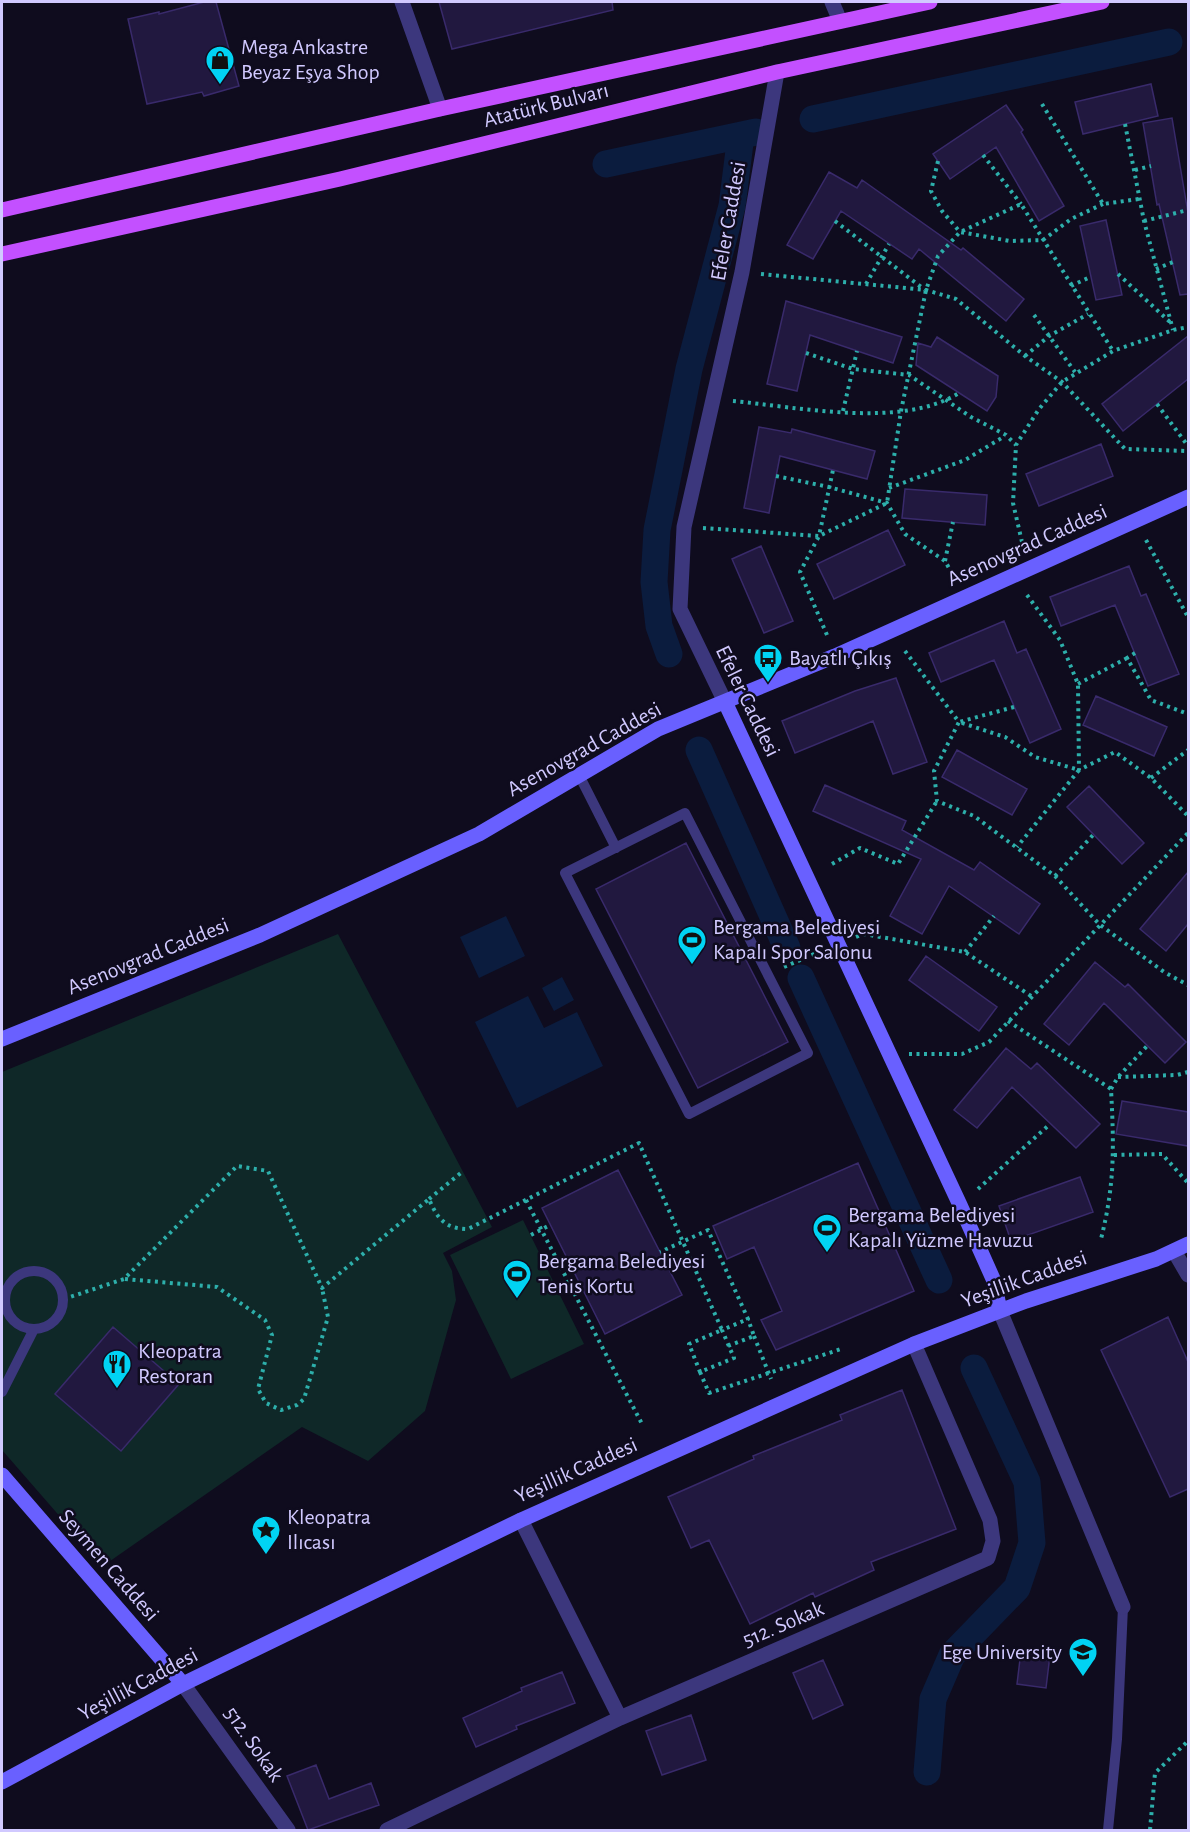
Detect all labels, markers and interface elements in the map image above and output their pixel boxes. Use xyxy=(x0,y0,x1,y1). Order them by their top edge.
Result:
place label: Mega Ankastre Beyaz Eşya Shop xyxy=(241,36,380,83)
shop icon: Mega Ankastre Beyaz Eşya Shop xyxy=(204,44,236,86)
street label: Atatürk Bulvarı xyxy=(481,79,611,131)
street label: Efeler Caddesi xyxy=(707,160,749,282)
street label: Asenovgrad Caddesi xyxy=(944,500,1110,590)
street label: Efeler Caddesi xyxy=(712,642,784,760)
bus stop icon: Bayatlı Çıkış xyxy=(752,642,784,684)
place label: Bayatlı Çıkış xyxy=(789,647,892,669)
street label: Asenovgrad Caddesi xyxy=(503,698,665,800)
street label: Asenovgrad Caddesi xyxy=(64,914,232,998)
place label: Bergama Belediyesi Kapalı Spor Salonu xyxy=(713,916,880,963)
sports icon: Bergama Belediyesi Kapalı Spor Salonu xyxy=(676,924,708,966)
place label: Bergama Belediyesi Kapalı Yüzme Havuzu xyxy=(848,1204,1033,1251)
sports icon: Bergama Belediyesi Kapalı Yüzme Havuzu xyxy=(811,1212,843,1254)
street label: Yeşillik Caddesi xyxy=(958,1246,1090,1312)
place label: Bergama Belediyesi Tenis Kortu xyxy=(538,1250,705,1297)
sports icon: Bergama Belediyesi Tenis Kortu xyxy=(501,1258,533,1300)
place label: Kleopatra Restoran xyxy=(138,1340,222,1387)
restaurant icon: Kleopatra Restoran xyxy=(101,1348,133,1390)
street label: Yeşillik Caddesi xyxy=(511,1433,641,1507)
street label: Seymen Caddesi xyxy=(55,1505,163,1625)
place label: Kleopatra Ilıcası xyxy=(287,1506,371,1553)
place icon: Kleopatra Ilıcası xyxy=(250,1514,282,1556)
street label: 512. Sokak xyxy=(739,1597,827,1651)
school or university icon: Ege University xyxy=(1067,1636,1099,1678)
place label: Ege University xyxy=(942,1641,1063,1663)
street label: Yeşillik Caddesi xyxy=(75,1643,201,1725)
street label: 512. Sokak xyxy=(220,1702,288,1786)

